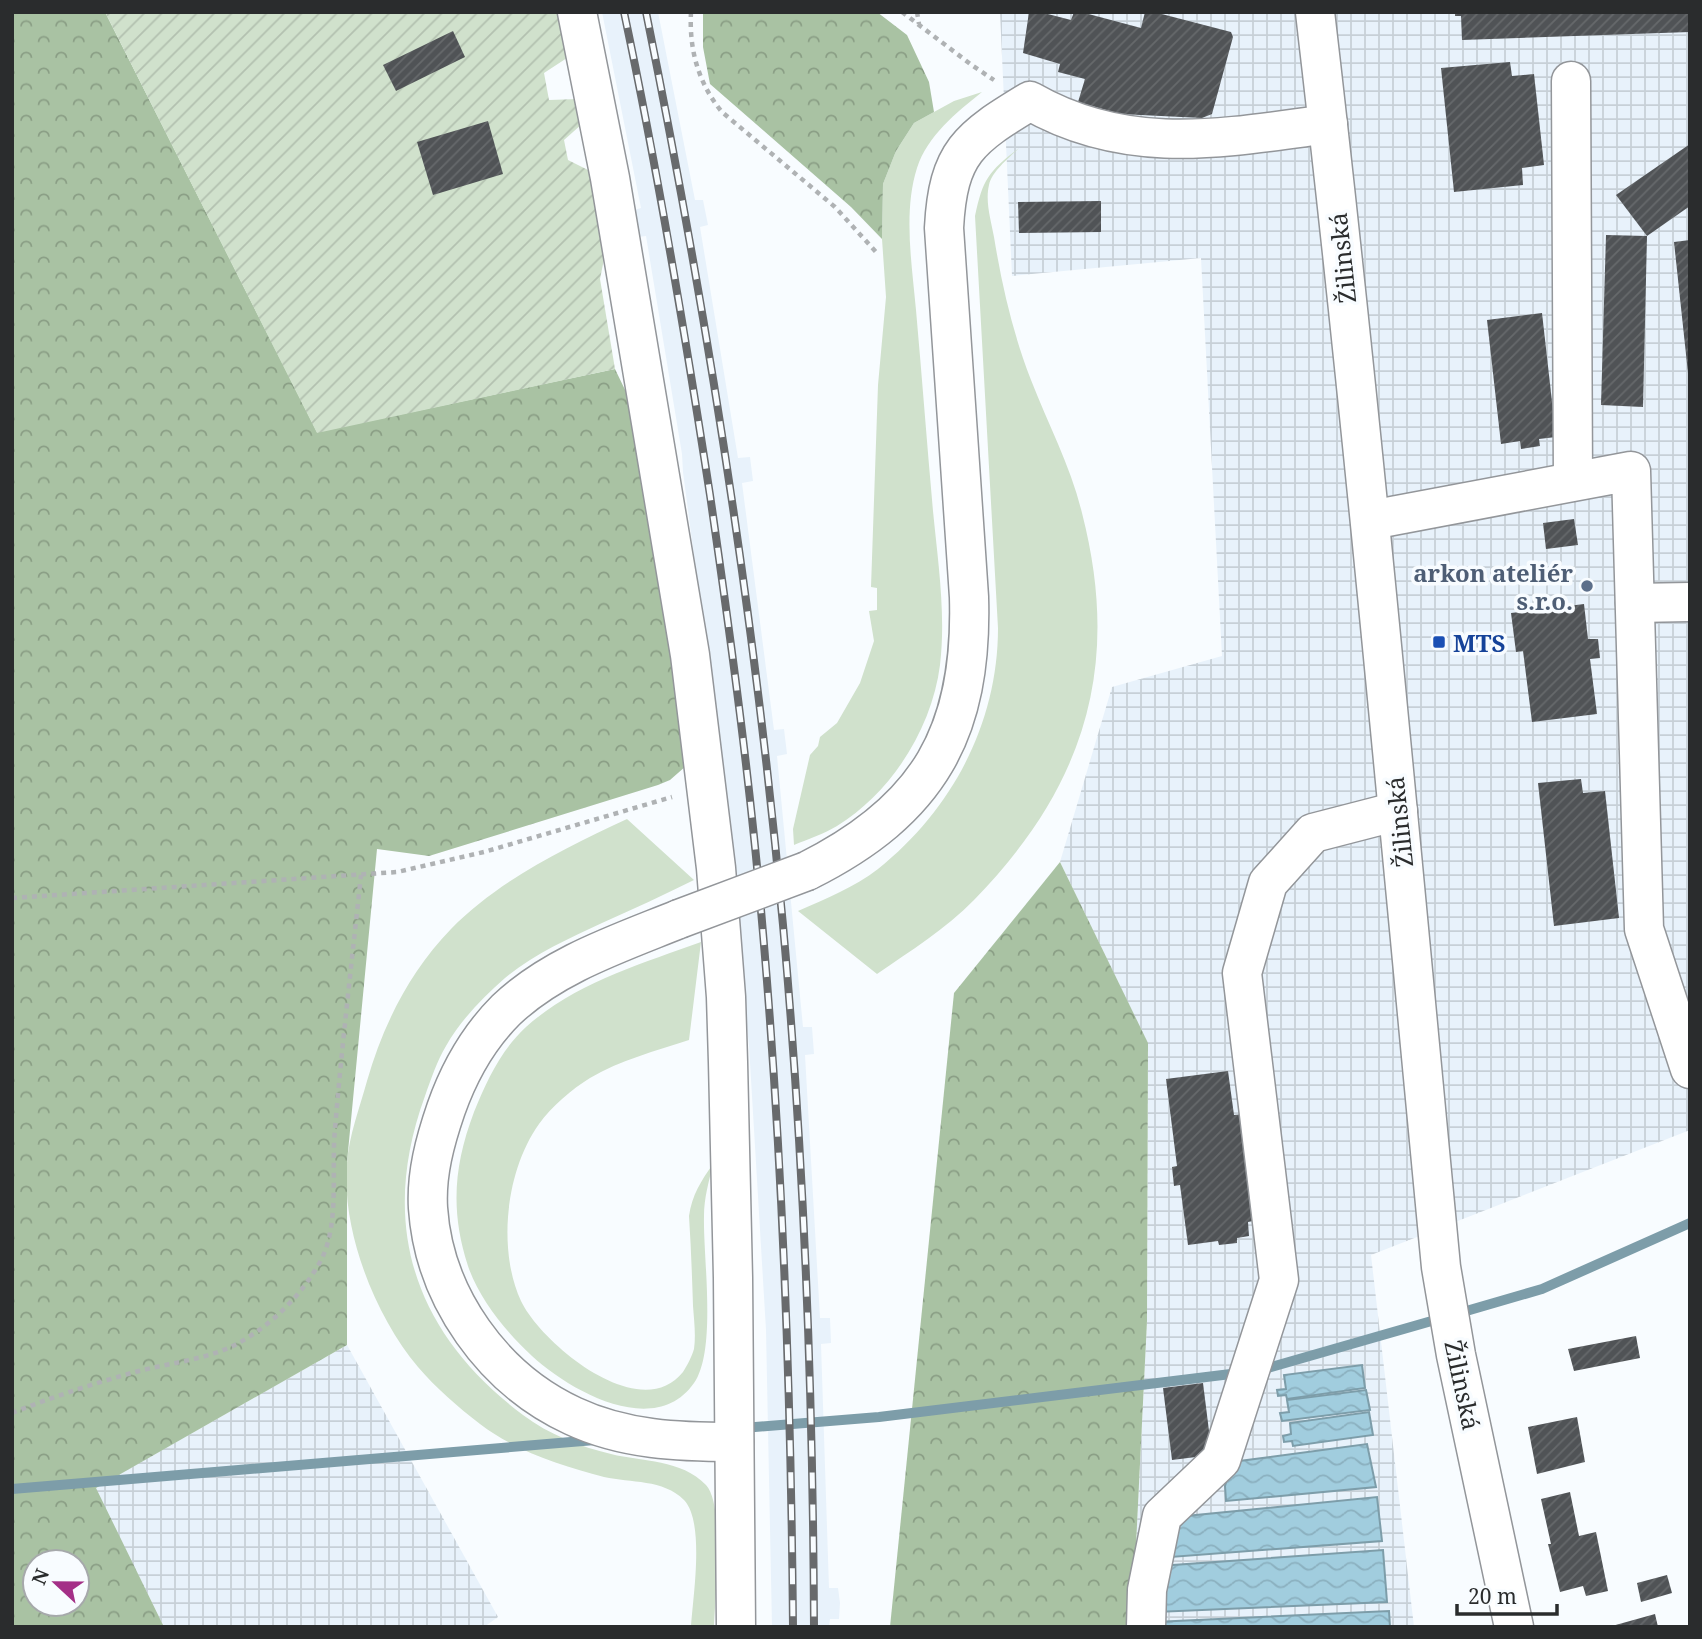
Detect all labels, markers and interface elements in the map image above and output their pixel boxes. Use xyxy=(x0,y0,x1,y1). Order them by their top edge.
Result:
street label: Žilinská xyxy=(1321,211,1363,305)
place label: arkon ateliér s.r.o. xyxy=(1413,556,1573,617)
marker: arkon ateliér s.r.o. xyxy=(1579,578,1595,594)
place label: MTS xyxy=(1453,626,1505,659)
marker: MTS xyxy=(1431,634,1447,650)
street label: Žilinská xyxy=(1378,775,1420,869)
street label: Žilinská xyxy=(1437,1337,1489,1433)
north arrow xyxy=(21,1548,91,1618)
text: N xyxy=(25,1565,55,1588)
scale bar xyxy=(1457,1572,1557,1616)
text: 20 m xyxy=(1468,1582,1517,1610)

